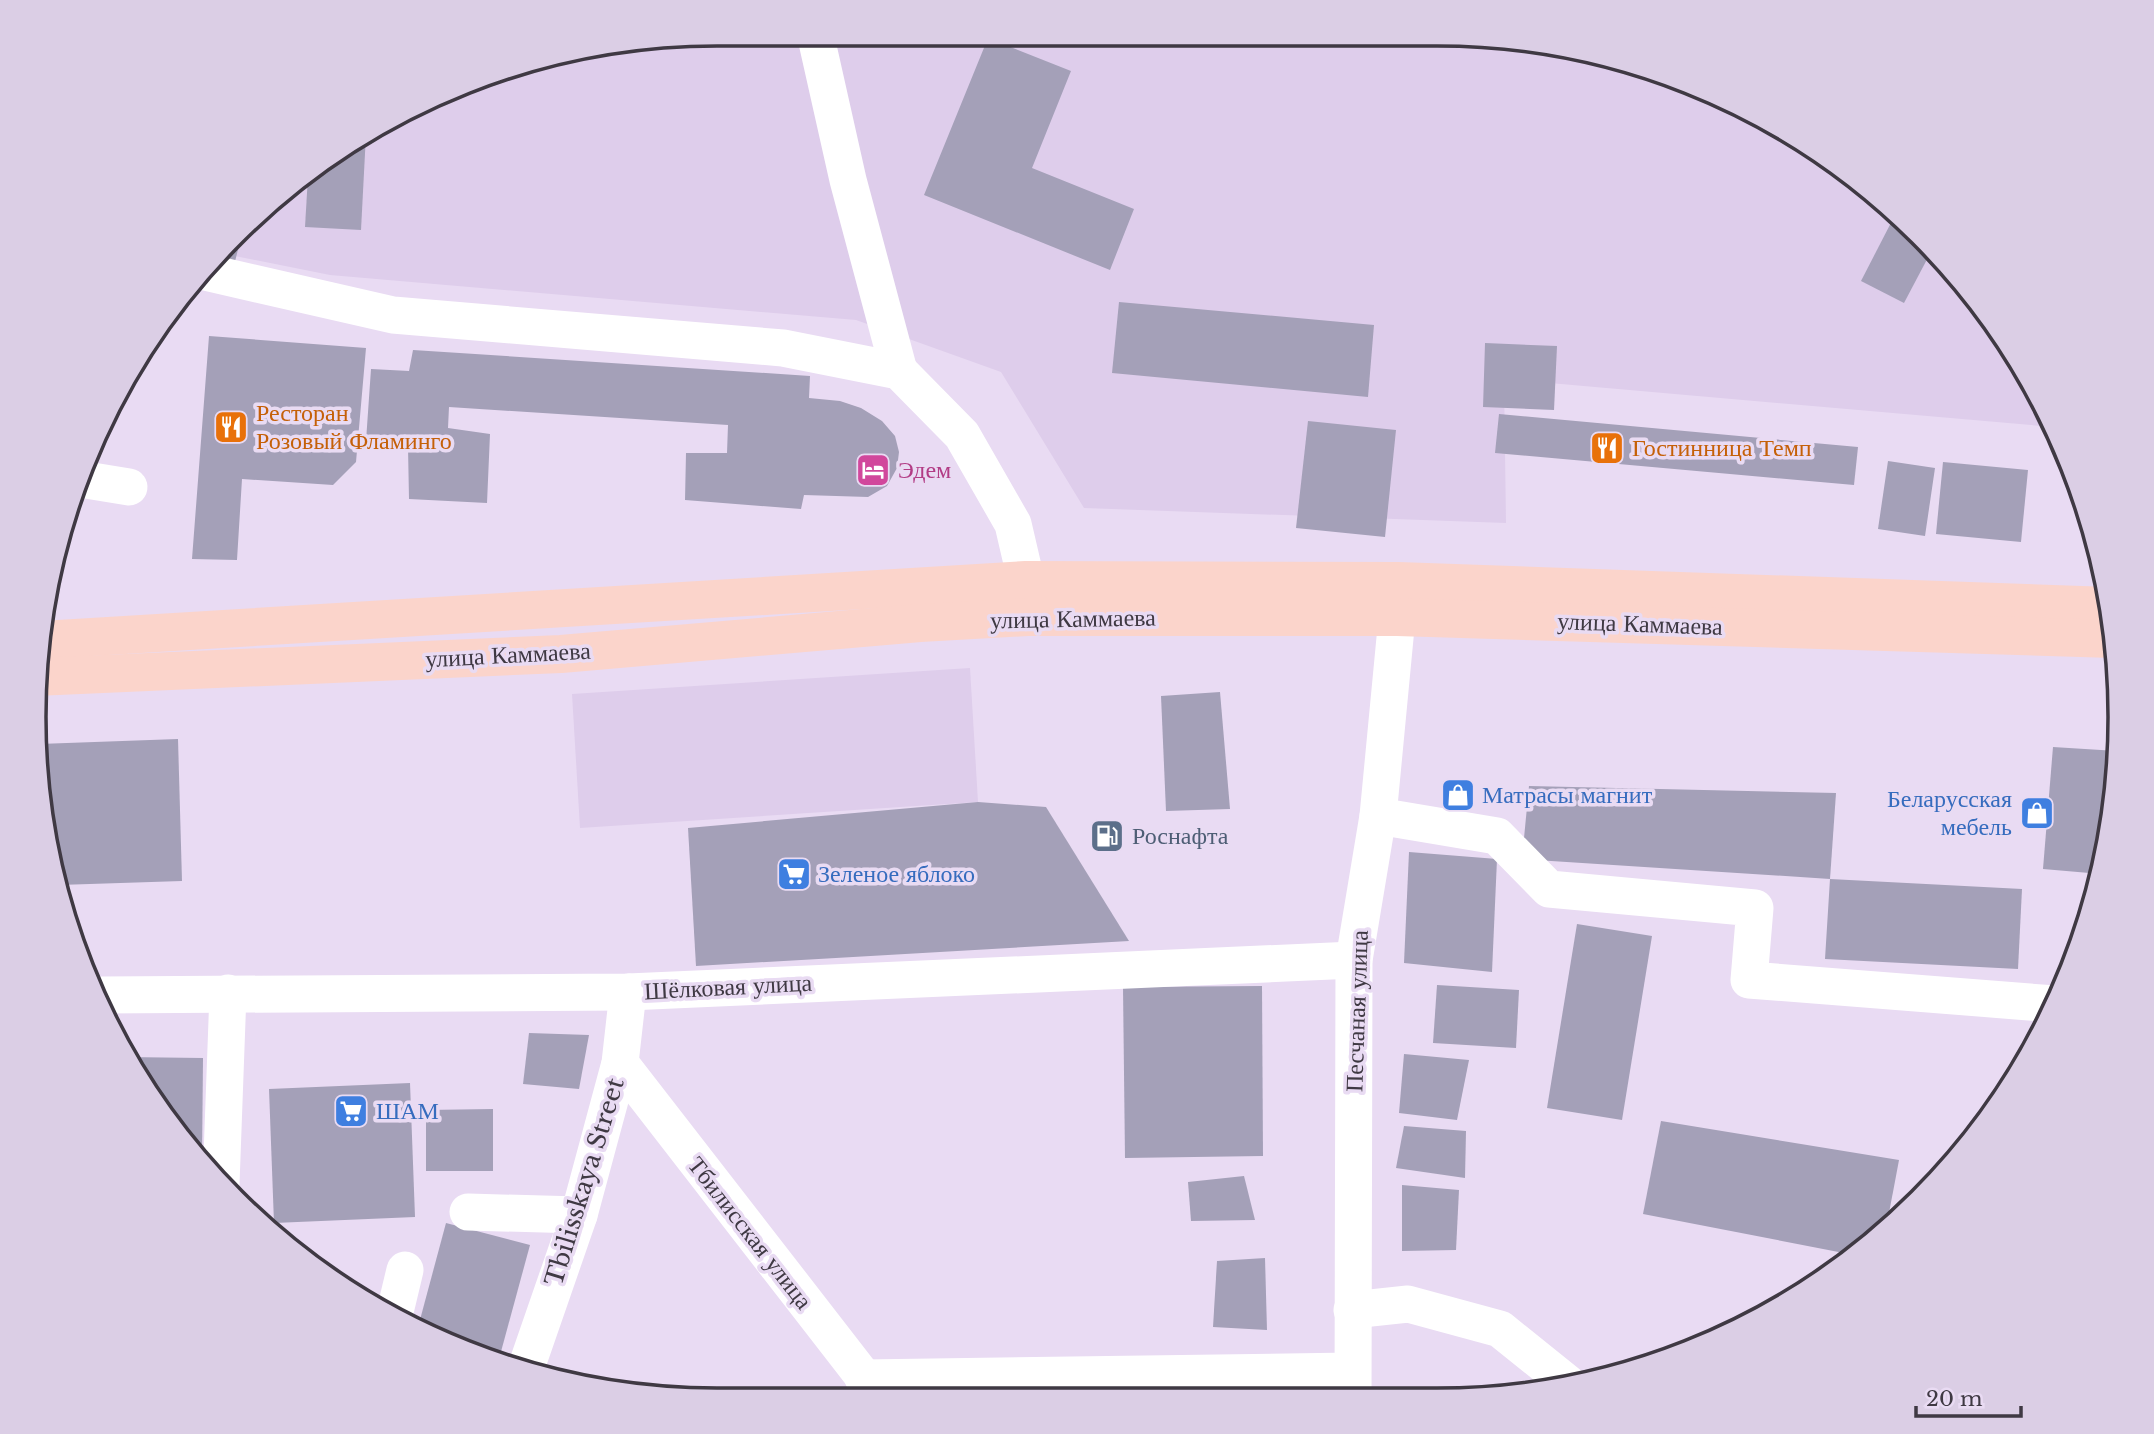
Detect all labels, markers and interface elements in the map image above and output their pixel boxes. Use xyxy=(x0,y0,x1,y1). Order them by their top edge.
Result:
place label: Ресторан Розовый Фламинго xyxy=(256,398,452,455)
restaurant icon: Ресторан Розовый Фламинго xyxy=(212,408,250,446)
restaurant icon: Гостинница Темп xyxy=(1588,429,1626,467)
place label: Гостинница Темп xyxy=(1632,433,1812,462)
hotel icon: Эдем xyxy=(854,451,892,489)
place label: Эдем xyxy=(898,455,951,484)
street label: улица Каммаева xyxy=(990,603,1156,634)
street label: улица Каммаева xyxy=(1557,606,1724,641)
street label: улица Каммаева xyxy=(424,636,592,673)
shop icon: Матрасы магнит xyxy=(1439,776,1477,814)
place label: Матрасы магнит xyxy=(1482,780,1653,809)
place label: Беларусская мебель xyxy=(1887,784,2012,841)
shop icon: Беларусская мебель xyxy=(2018,794,2056,832)
fuel station icon: Роснафта xyxy=(1088,817,1126,855)
place label: Роснафта xyxy=(1132,821,1229,850)
supermarket icon: Зеленое яблоко xyxy=(775,855,813,893)
place label: Зеленое яблоко xyxy=(818,859,975,888)
street label: Песчаная улица xyxy=(1339,929,1374,1093)
street label: Шёлковая улица xyxy=(643,968,813,1005)
street label: Tbilisskaya Street xyxy=(539,1074,630,1289)
supermarket icon: ШАМ xyxy=(332,1092,370,1130)
place label: ШАМ xyxy=(376,1096,439,1125)
street label: Тбилисская улица xyxy=(682,1151,819,1315)
scale bar xyxy=(1916,1374,2021,1418)
text: 20 m xyxy=(1926,1386,1983,1412)

